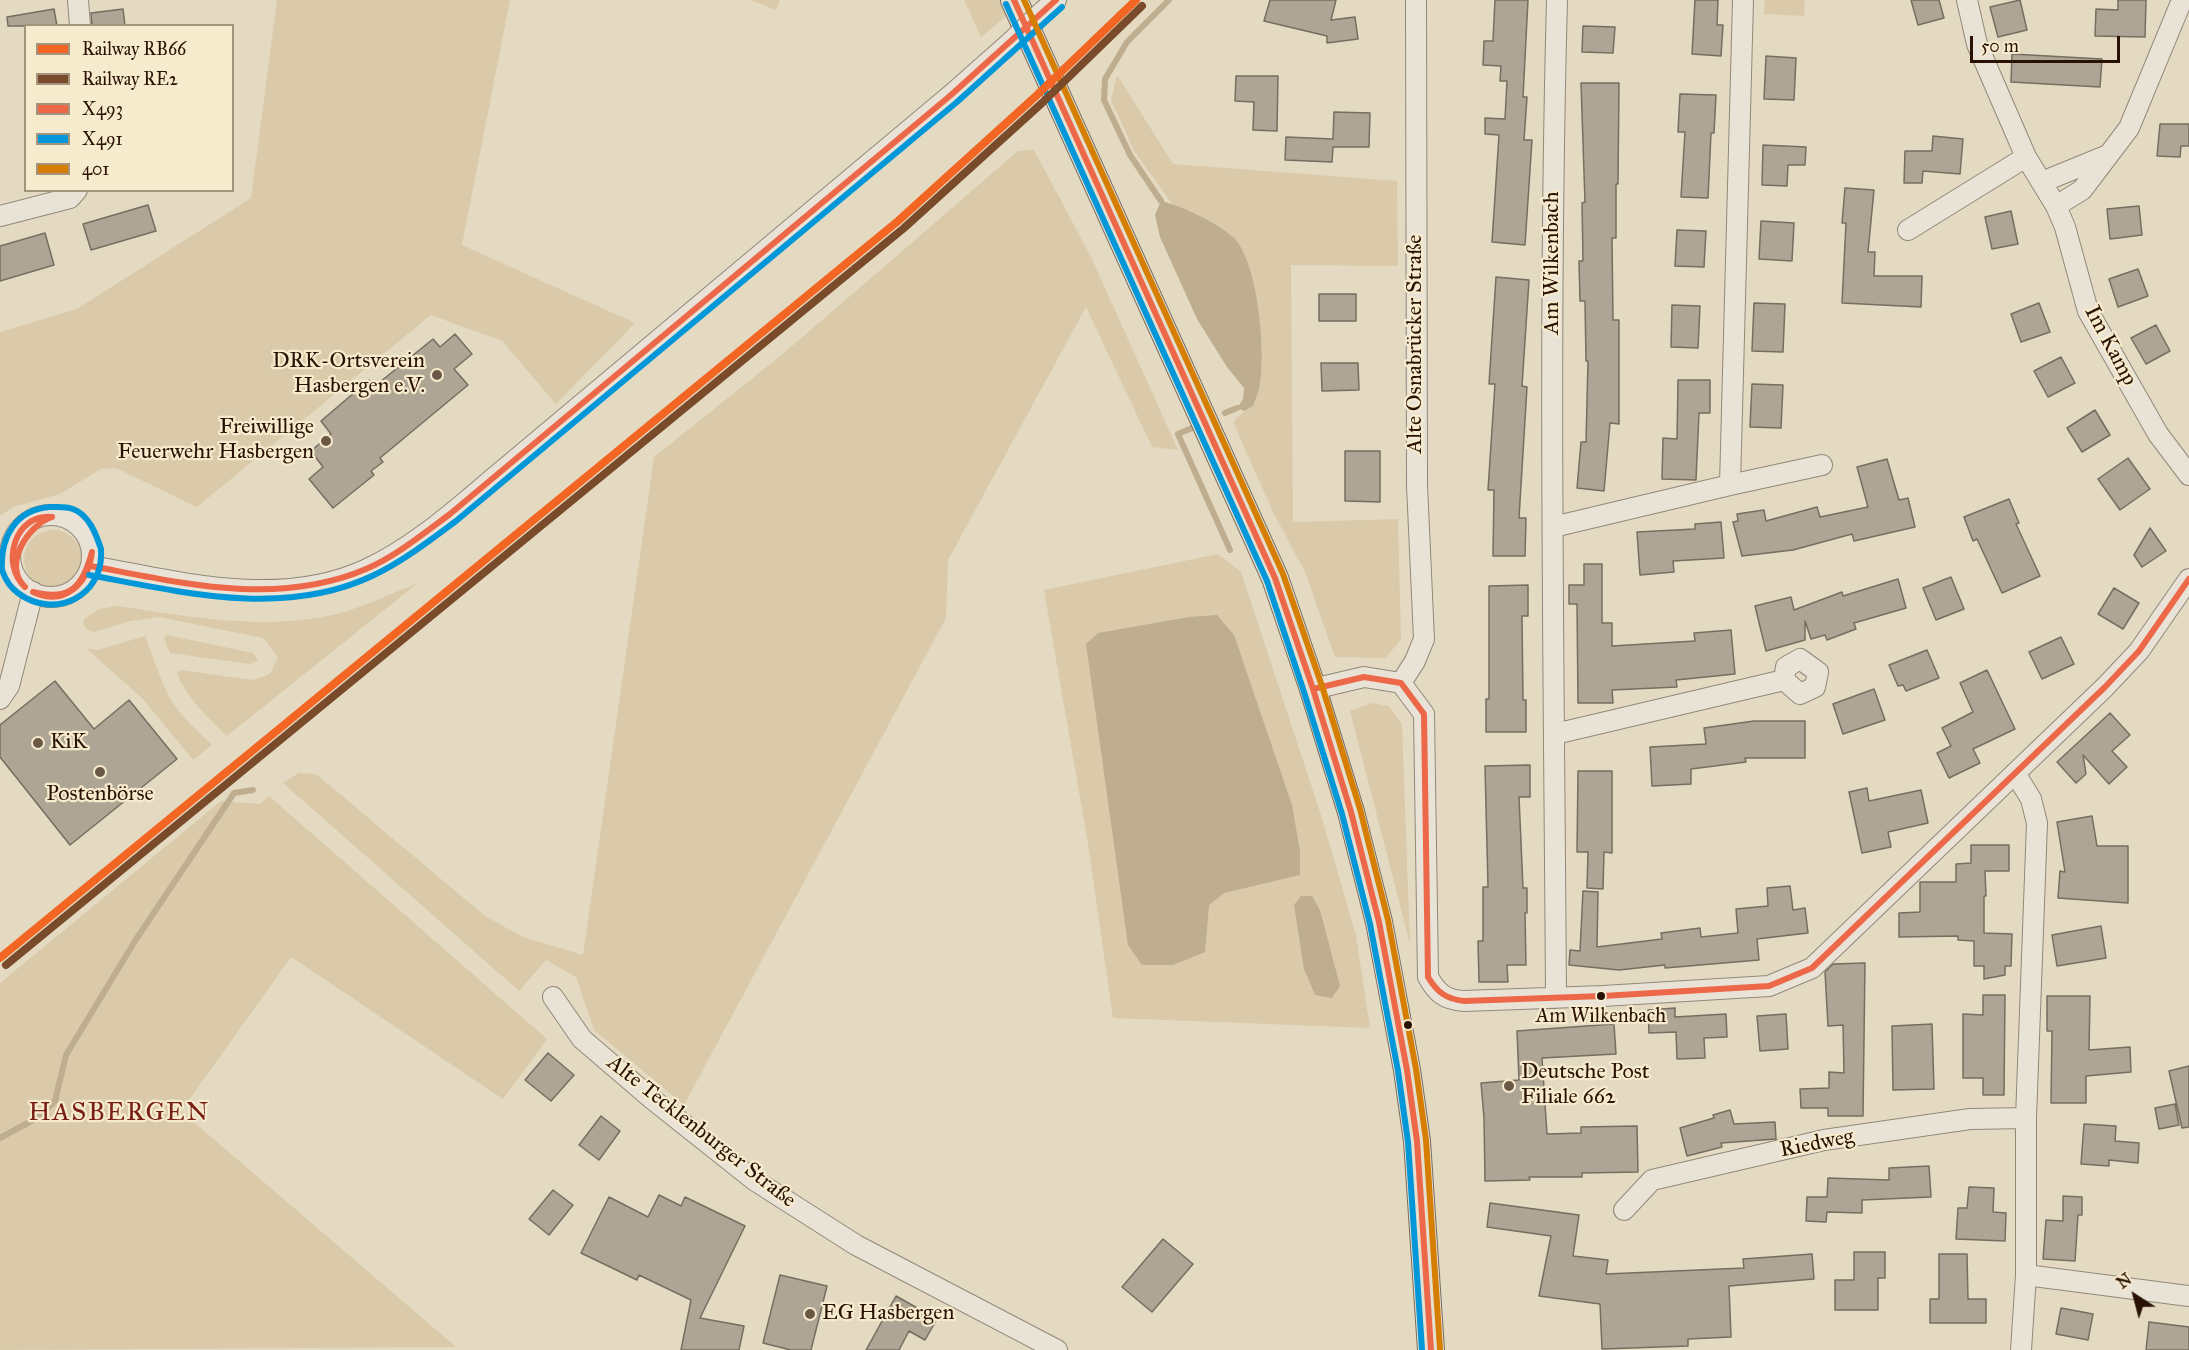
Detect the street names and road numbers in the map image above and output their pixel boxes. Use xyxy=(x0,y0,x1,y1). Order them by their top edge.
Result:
street label: Am Wilkenbach xyxy=(1540,191,1566,335)
street label: Alte Osnabrücker Straße xyxy=(1403,234,1429,454)
street label: Im Kamp xyxy=(2078,301,2142,391)
street label: Alte Tecklenburger Straße xyxy=(601,1050,801,1214)
street label: Riedweg xyxy=(1778,1124,1856,1164)

